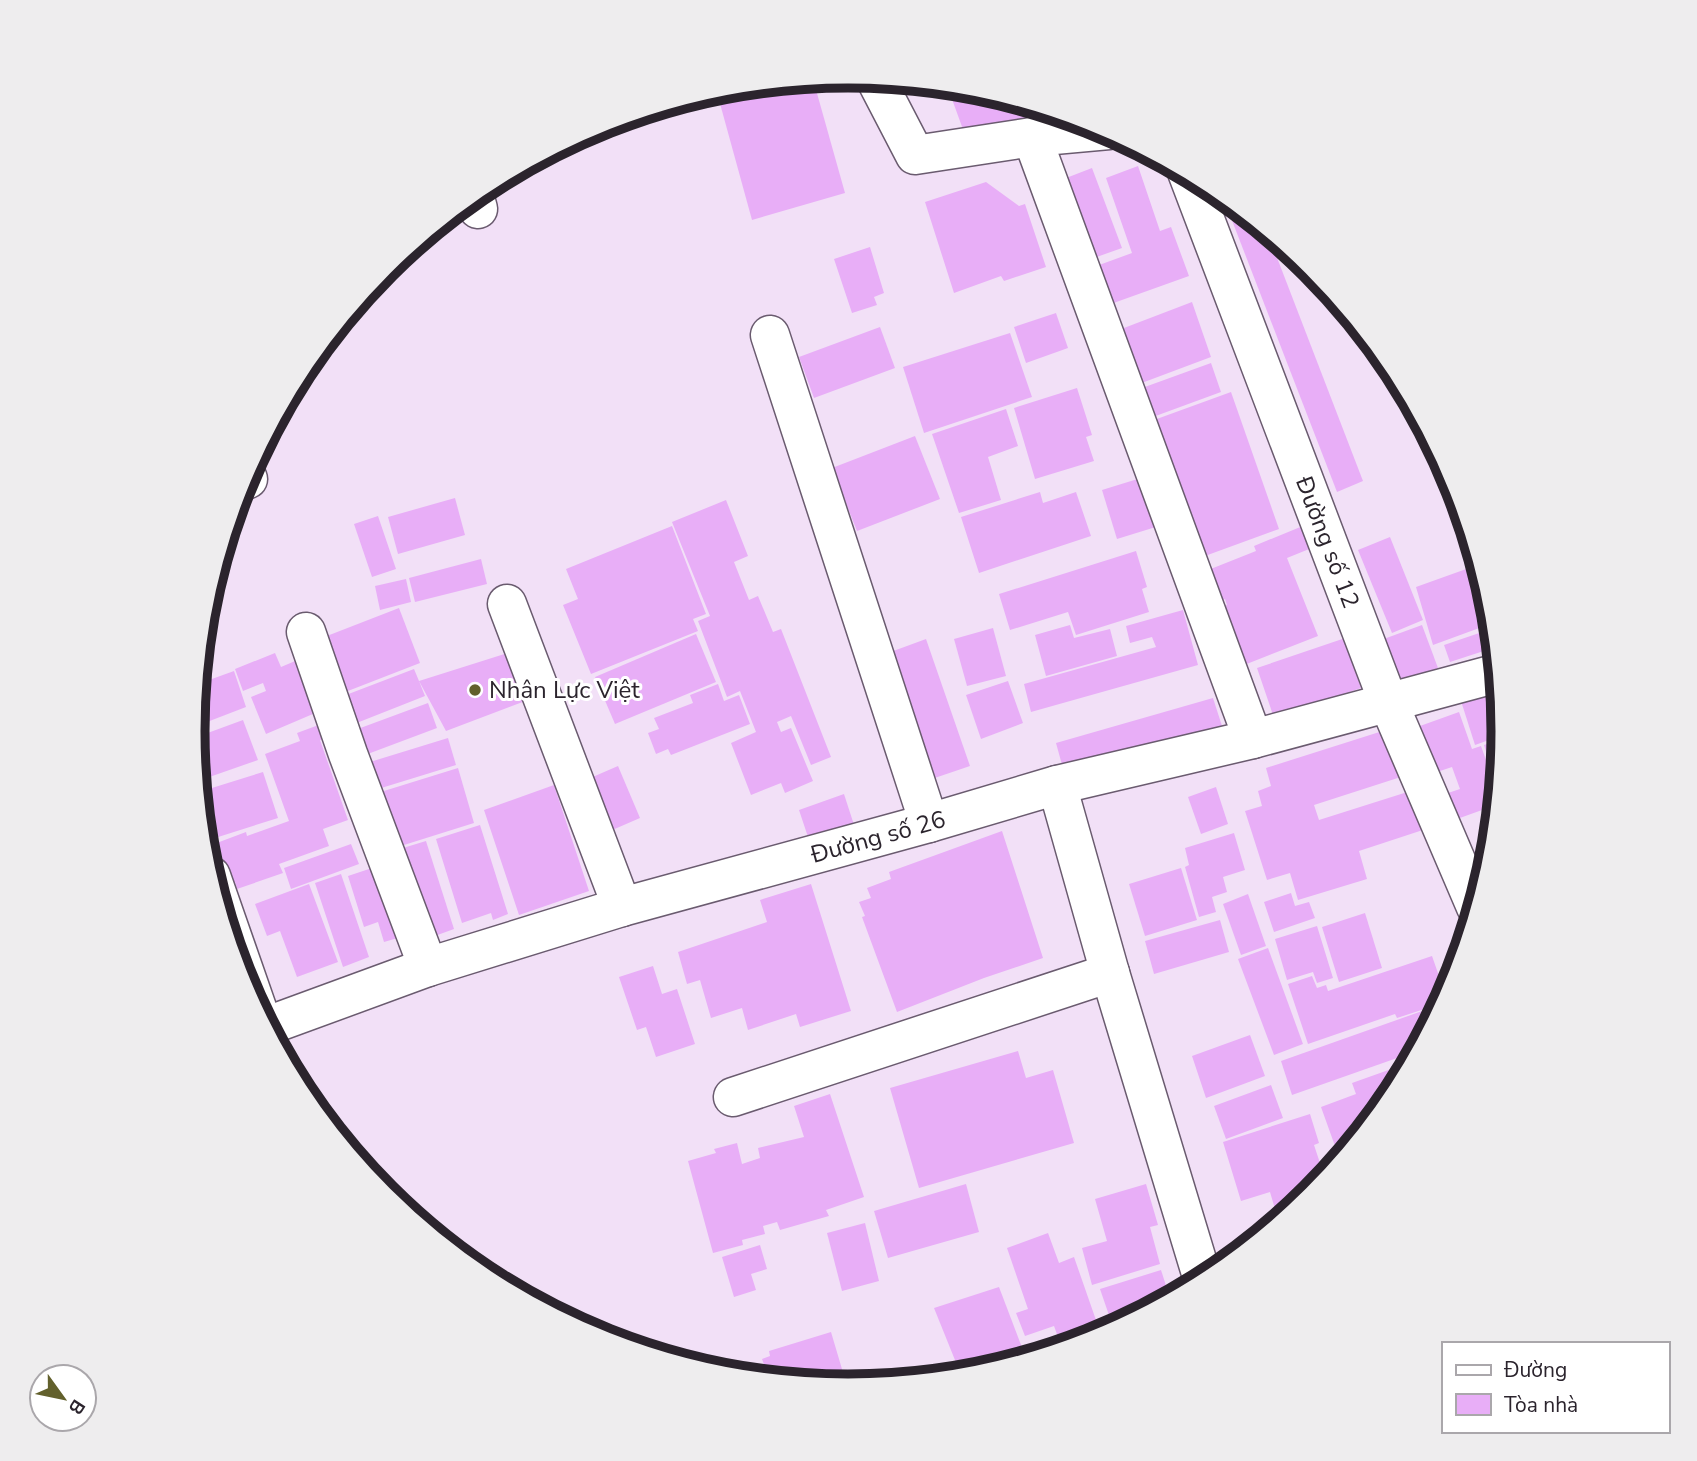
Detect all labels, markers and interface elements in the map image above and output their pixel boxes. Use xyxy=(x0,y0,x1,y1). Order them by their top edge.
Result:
street label: Đường số 12 xyxy=(1288,471,1367,613)
place label: Nhân Lực Việt xyxy=(489,674,640,706)
marker: Nhân Lực Việt xyxy=(467,682,483,698)
street label: Đường số 26 xyxy=(806,803,949,871)
legend xyxy=(1442,1342,1669,1433)
text: Đường xyxy=(1503,1356,1567,1384)
north arrow xyxy=(28,1363,98,1433)
text: Tòa nhà xyxy=(1504,1391,1578,1419)
text: B xyxy=(62,1394,91,1419)

